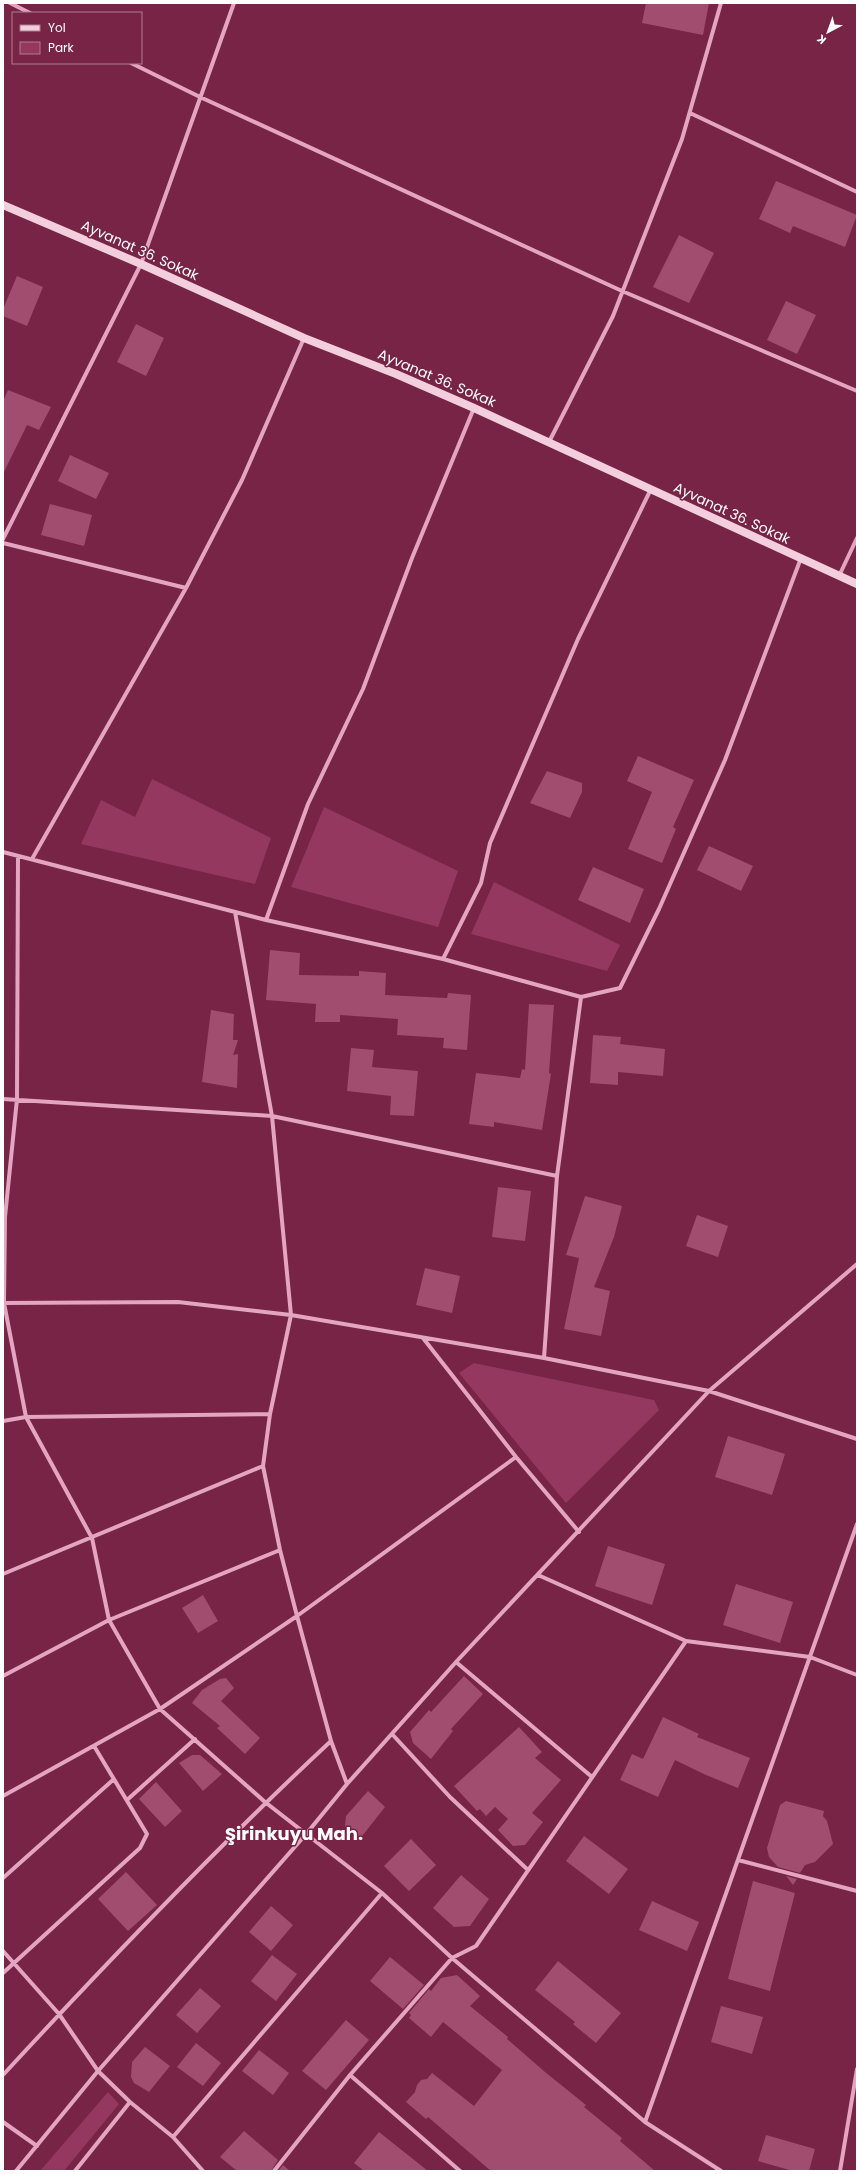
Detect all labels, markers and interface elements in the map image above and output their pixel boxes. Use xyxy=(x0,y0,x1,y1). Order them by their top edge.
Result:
legend xyxy=(12,12,142,64)
north arrow xyxy=(808,12,848,52)
text: Yol xyxy=(48,19,66,36)
text: K xyxy=(813,31,830,48)
text: Park xyxy=(48,39,75,56)
street label: Ayvanat 36. Sokak xyxy=(78,215,203,285)
street label: Ayvanat 36. Sokak xyxy=(375,344,500,412)
street label: Ayvanat 36. Sokak xyxy=(670,477,794,549)
district label: Şirinkuyu Mah. xyxy=(225,1821,363,1846)

